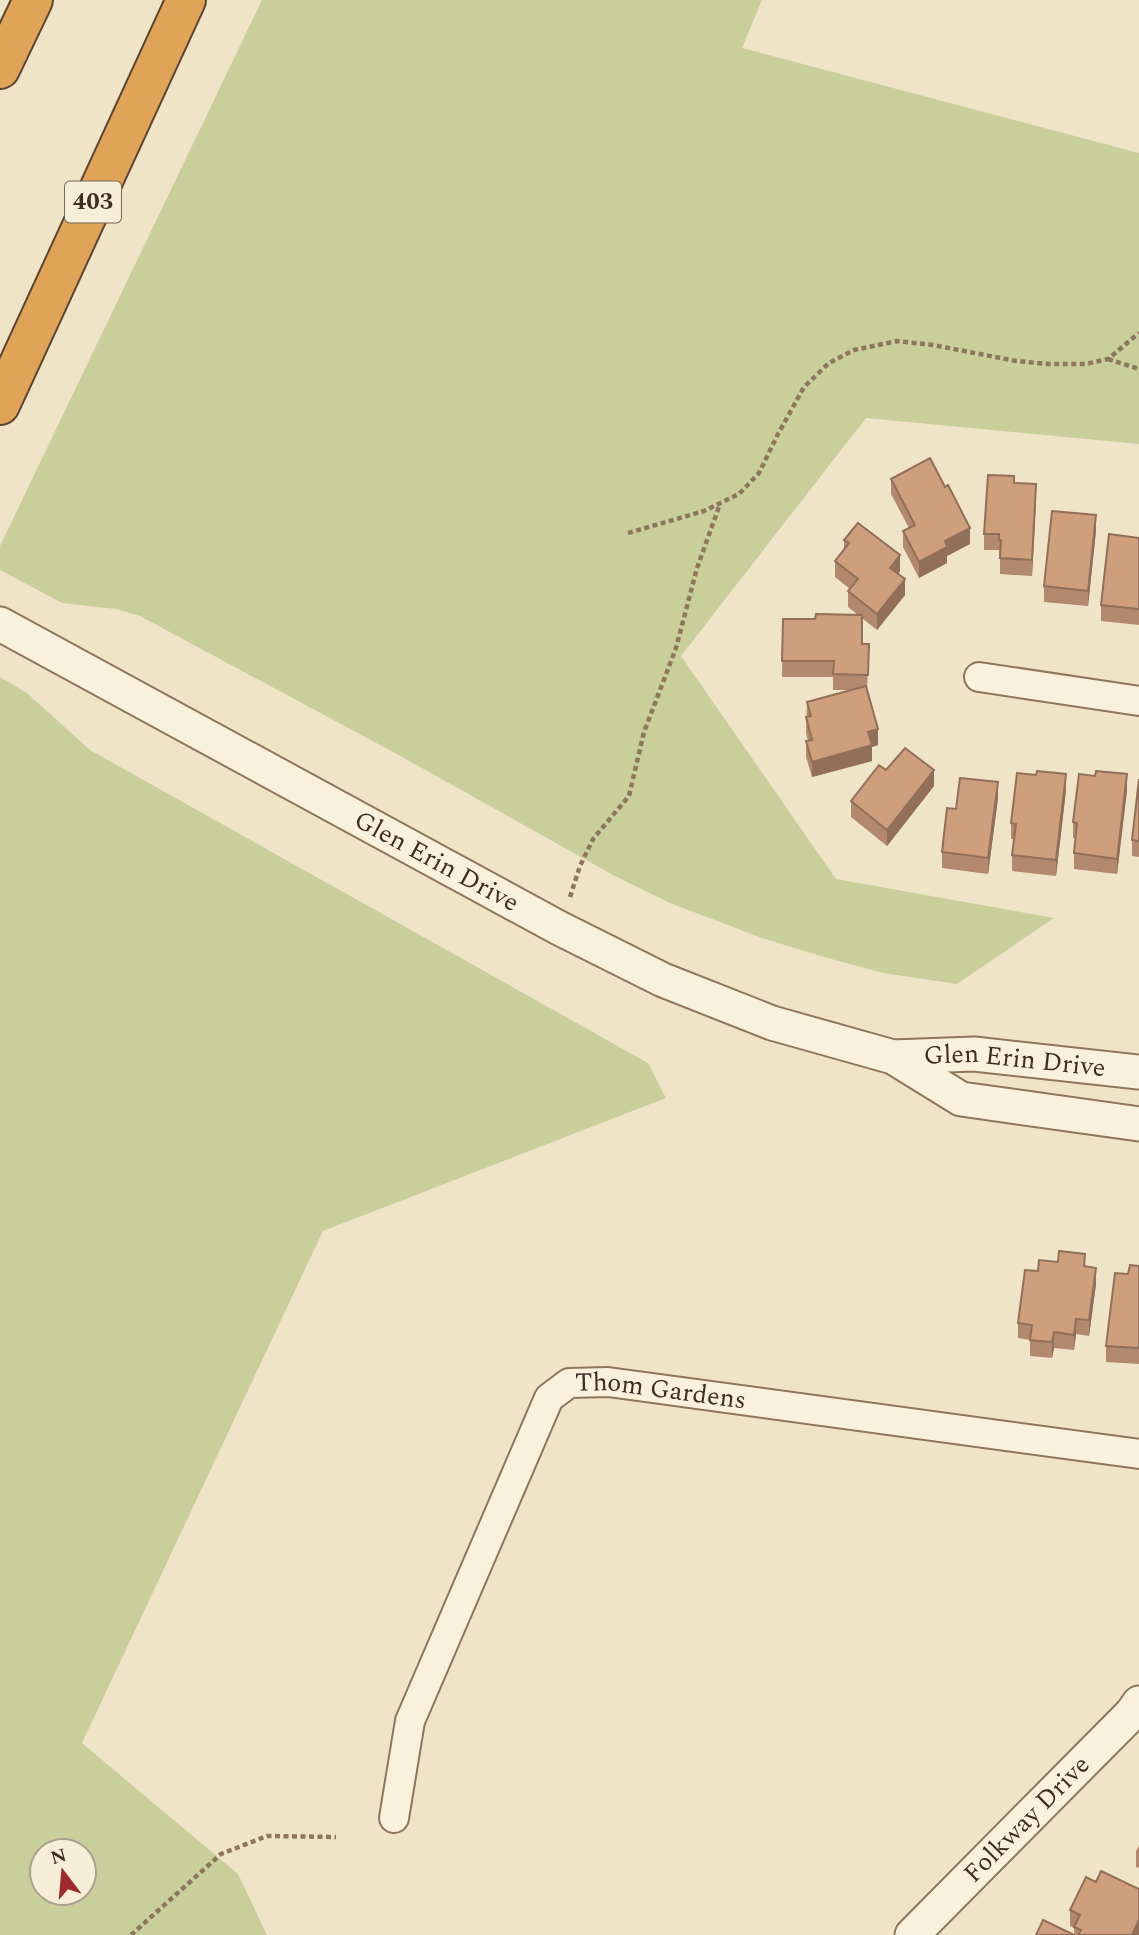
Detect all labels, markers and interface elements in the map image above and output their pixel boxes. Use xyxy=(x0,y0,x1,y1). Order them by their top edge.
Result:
road number: 403 xyxy=(65,182,121,222)
street label: Glen Erin Drive xyxy=(347,800,526,923)
street label: Glen Erin Drive xyxy=(923,1034,1108,1088)
street label: Thom Gardens xyxy=(574,1362,749,1421)
street label: Folkway Drive xyxy=(954,1746,1099,1892)
north arrow xyxy=(28,1837,98,1907)
text: N xyxy=(47,1841,70,1873)

